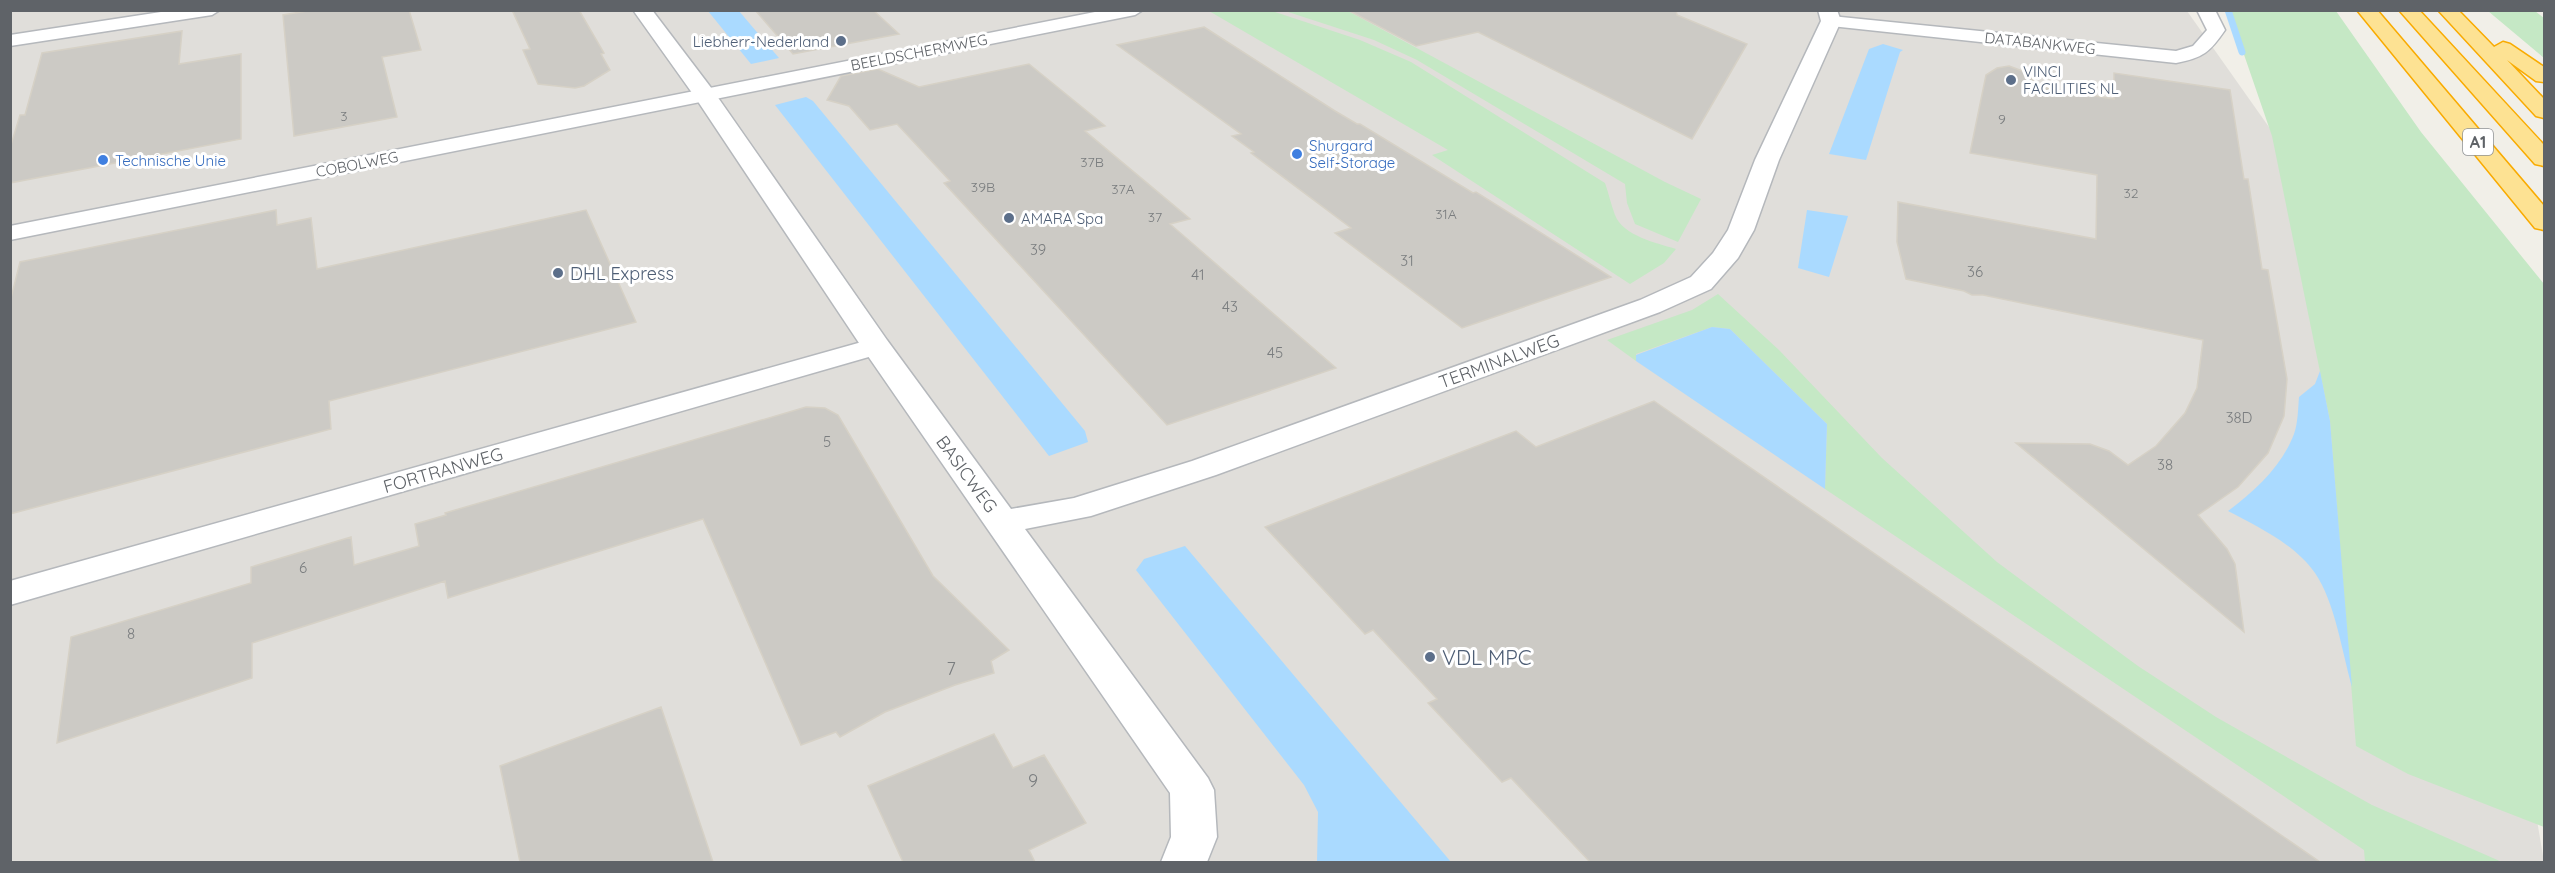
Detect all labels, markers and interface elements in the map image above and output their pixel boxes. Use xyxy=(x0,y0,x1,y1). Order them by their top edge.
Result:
street label: DATABANKWEG xyxy=(1984,28,2096,58)
street label: BEELDSCHERMWEG xyxy=(849,29,989,75)
place label: Liebherr-Nederland xyxy=(693,32,829,51)
marker: Liebherr-Nederland xyxy=(834,34,848,48)
place label: VINCI FACILITIES NL xyxy=(2023,62,2119,98)
marker: VINCI FACILITIES NL xyxy=(2004,73,2018,87)
house number: 3 xyxy=(340,107,348,125)
house number: 9 xyxy=(1998,110,2006,128)
road number: A1 xyxy=(2463,129,2493,155)
place label: Shurgard Self-Storage xyxy=(1309,136,1395,172)
street label: COBOLWEG xyxy=(314,147,400,181)
marker: Shurgard Self-Storage xyxy=(1290,147,1304,161)
place label: Technische Unie xyxy=(115,151,226,170)
marker: Technische Unie xyxy=(96,153,110,167)
house number: 37B xyxy=(1080,153,1104,171)
house number: 39B xyxy=(971,178,995,196)
house number: 37A xyxy=(1111,180,1135,198)
house number: 32 xyxy=(2123,184,2139,202)
house number: 31A xyxy=(1435,205,1457,223)
house number: 37 xyxy=(1148,208,1162,226)
place label: AMARA Spa xyxy=(1021,209,1103,228)
marker: AMARA Spa xyxy=(1002,211,1016,225)
house number: 39 xyxy=(1030,240,1046,259)
house number: 31 xyxy=(1400,251,1414,270)
place label: DHL Express xyxy=(570,262,674,285)
house number: 36 xyxy=(1967,262,1983,281)
house number: 41 xyxy=(1191,265,1205,284)
marker: DHL Express xyxy=(551,266,565,280)
house number: 43 xyxy=(1222,297,1238,316)
street label: TERMINALWEG xyxy=(1436,329,1562,393)
house number: 45 xyxy=(1267,343,1283,362)
house number: 38D xyxy=(2226,408,2253,427)
street label: BASICWEG xyxy=(931,431,1003,517)
house number: 5 xyxy=(823,432,831,451)
street label: FORTRANWEG xyxy=(381,442,505,498)
house number: 38 xyxy=(2157,455,2173,474)
house number: 6 xyxy=(299,558,307,577)
house number: 8 xyxy=(127,624,135,643)
place label: VDL MPC xyxy=(1442,644,1532,670)
marker: VDL MPC xyxy=(1423,650,1437,664)
house number: 7 xyxy=(946,657,956,680)
house number: 9 xyxy=(1028,769,1038,792)

